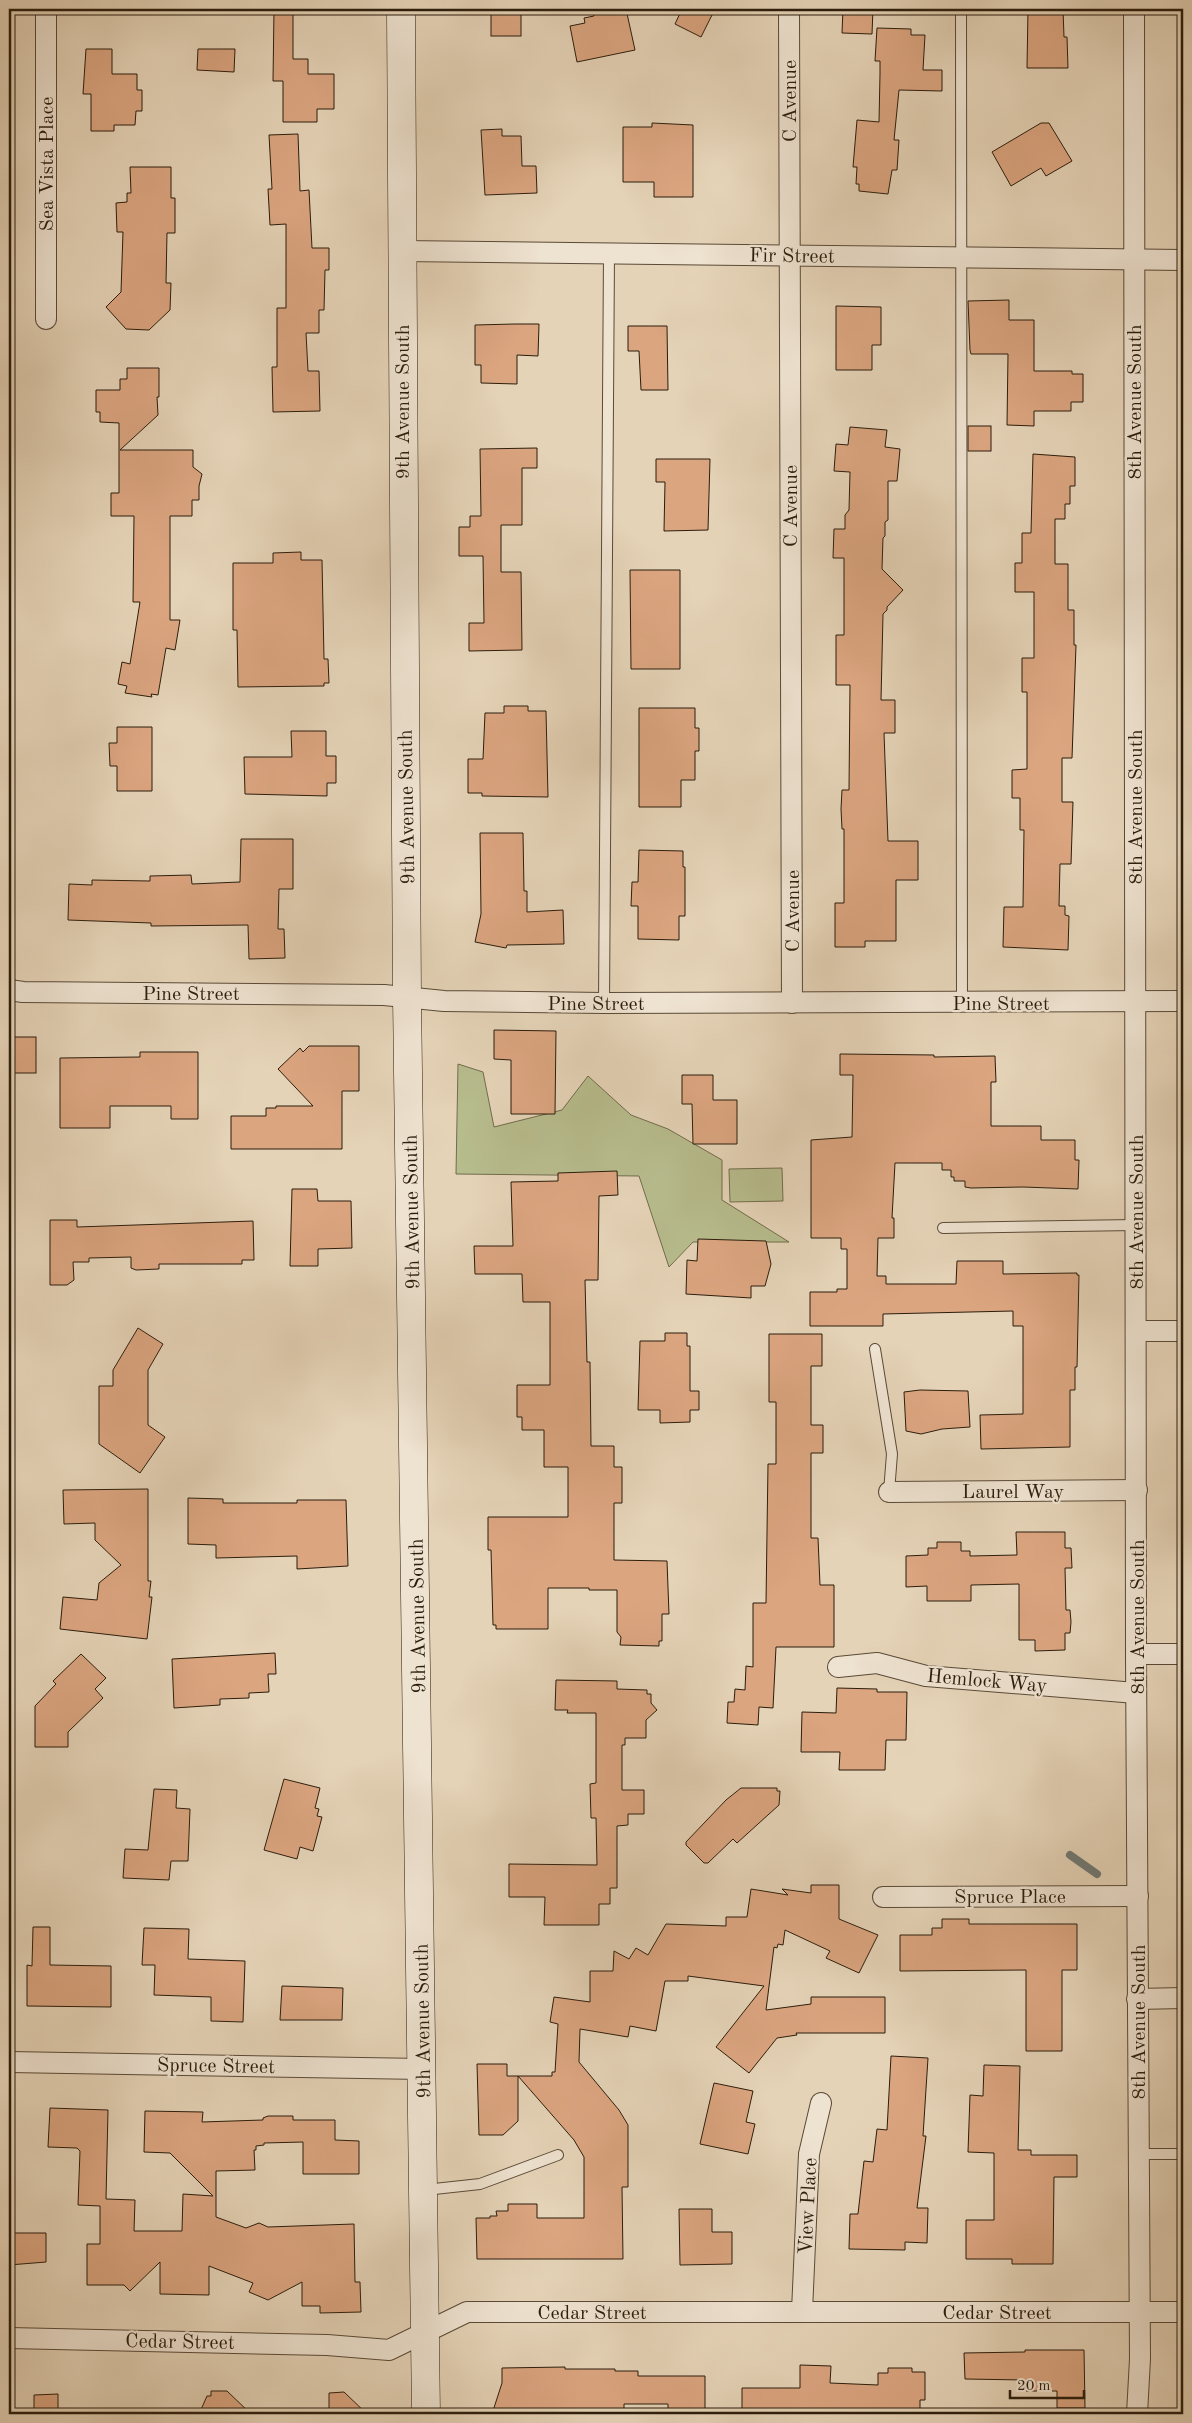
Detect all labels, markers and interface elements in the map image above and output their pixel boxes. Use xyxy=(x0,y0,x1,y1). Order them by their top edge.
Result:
street label: C Avenue xyxy=(781,60,801,142)
street label: Sea Vista Place xyxy=(38,97,58,232)
street label: Fir Street xyxy=(749,246,835,268)
street label: 9th Avenue South xyxy=(394,324,414,480)
street label: 8th Avenue South xyxy=(1126,324,1146,480)
street label: C Avenue xyxy=(782,465,802,547)
street label: 9th Avenue South xyxy=(397,729,419,885)
street label: 8th Avenue South xyxy=(1127,729,1147,885)
street label: C Avenue xyxy=(784,870,804,952)
street label: Pine Street xyxy=(142,985,240,1005)
street label: Pine Street xyxy=(547,995,645,1015)
street label: Pine Street xyxy=(952,995,1050,1015)
street label: 9th Avenue South xyxy=(402,1134,424,1290)
street label: 8th Avenue South xyxy=(1128,1134,1148,1290)
street label: Laurel Way xyxy=(962,1483,1065,1503)
street label: 9th Avenue South xyxy=(408,1538,430,1694)
street label: 8th Avenue South xyxy=(1129,1539,1149,1695)
street label: Hemlock Way xyxy=(926,1667,1048,1697)
street label: Spruce Place xyxy=(954,1888,1066,1908)
street label: 9th Avenue South xyxy=(413,1943,435,2099)
street label: 8th Avenue South xyxy=(1130,1944,1150,2100)
street label: Spruce Street xyxy=(157,2056,275,2078)
street label: View Place xyxy=(796,2157,822,2255)
street label: Cedar Street xyxy=(537,2304,647,2324)
street label: Cedar Street xyxy=(942,2304,1052,2324)
street label: Cedar Street xyxy=(125,2332,235,2354)
scale bar xyxy=(1010,2368,1083,2400)
text: 20 m xyxy=(1017,2379,1051,2394)

